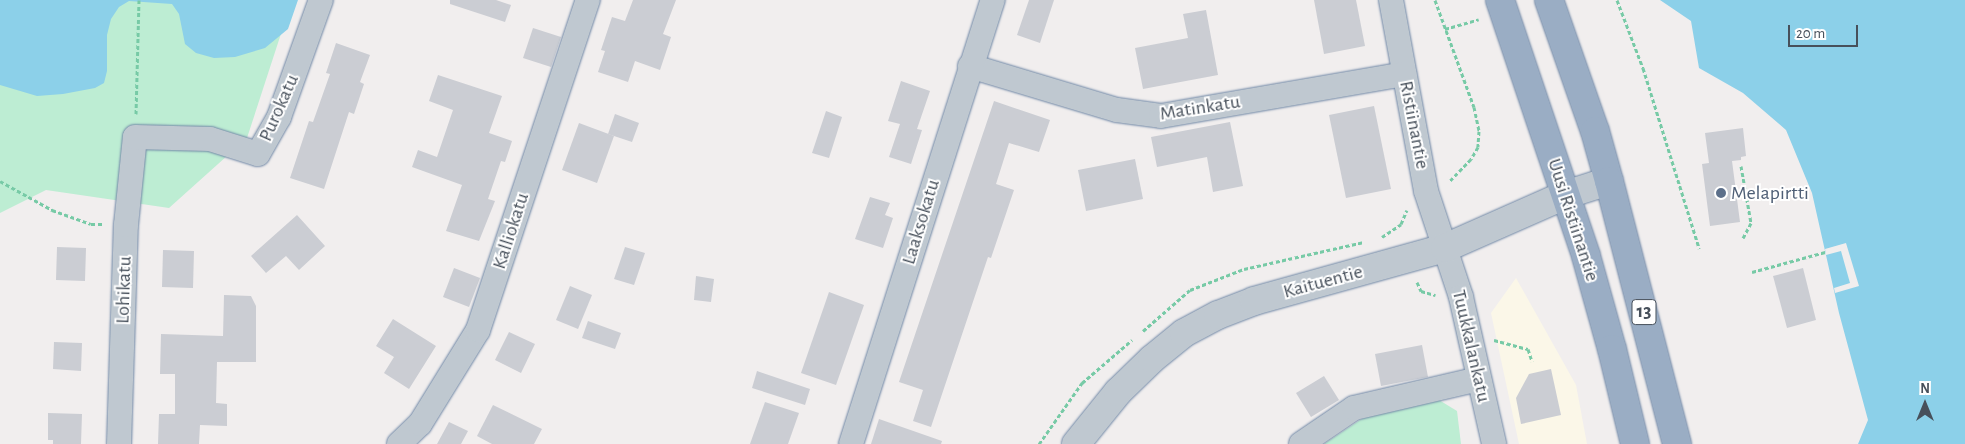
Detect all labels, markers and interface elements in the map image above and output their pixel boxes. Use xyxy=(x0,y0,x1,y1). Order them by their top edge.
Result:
scale bar xyxy=(1790,15,1860,47)
text: 20 m xyxy=(1796,26,1825,41)
street label: Purokatu xyxy=(254,71,304,145)
street label: Ristiinantie xyxy=(1394,79,1434,171)
street label: Matinkatu xyxy=(1158,90,1242,126)
street label: Uusi Ristiinantie xyxy=(1542,156,1604,284)
street label: Laaksokatu xyxy=(897,177,945,267)
place label: Melapirtti xyxy=(1731,181,1809,205)
marker: Melapirtti xyxy=(1715,187,1727,199)
street label: Kalliokatu xyxy=(487,190,535,272)
street label: Lohikatu xyxy=(111,256,137,324)
street label: Kaituentie xyxy=(1281,260,1365,304)
street label: Tuukkalankatu xyxy=(1446,287,1496,405)
road number: 13 xyxy=(1630,296,1658,328)
north arrow xyxy=(1900,379,1950,429)
text: N xyxy=(1920,382,1930,396)

